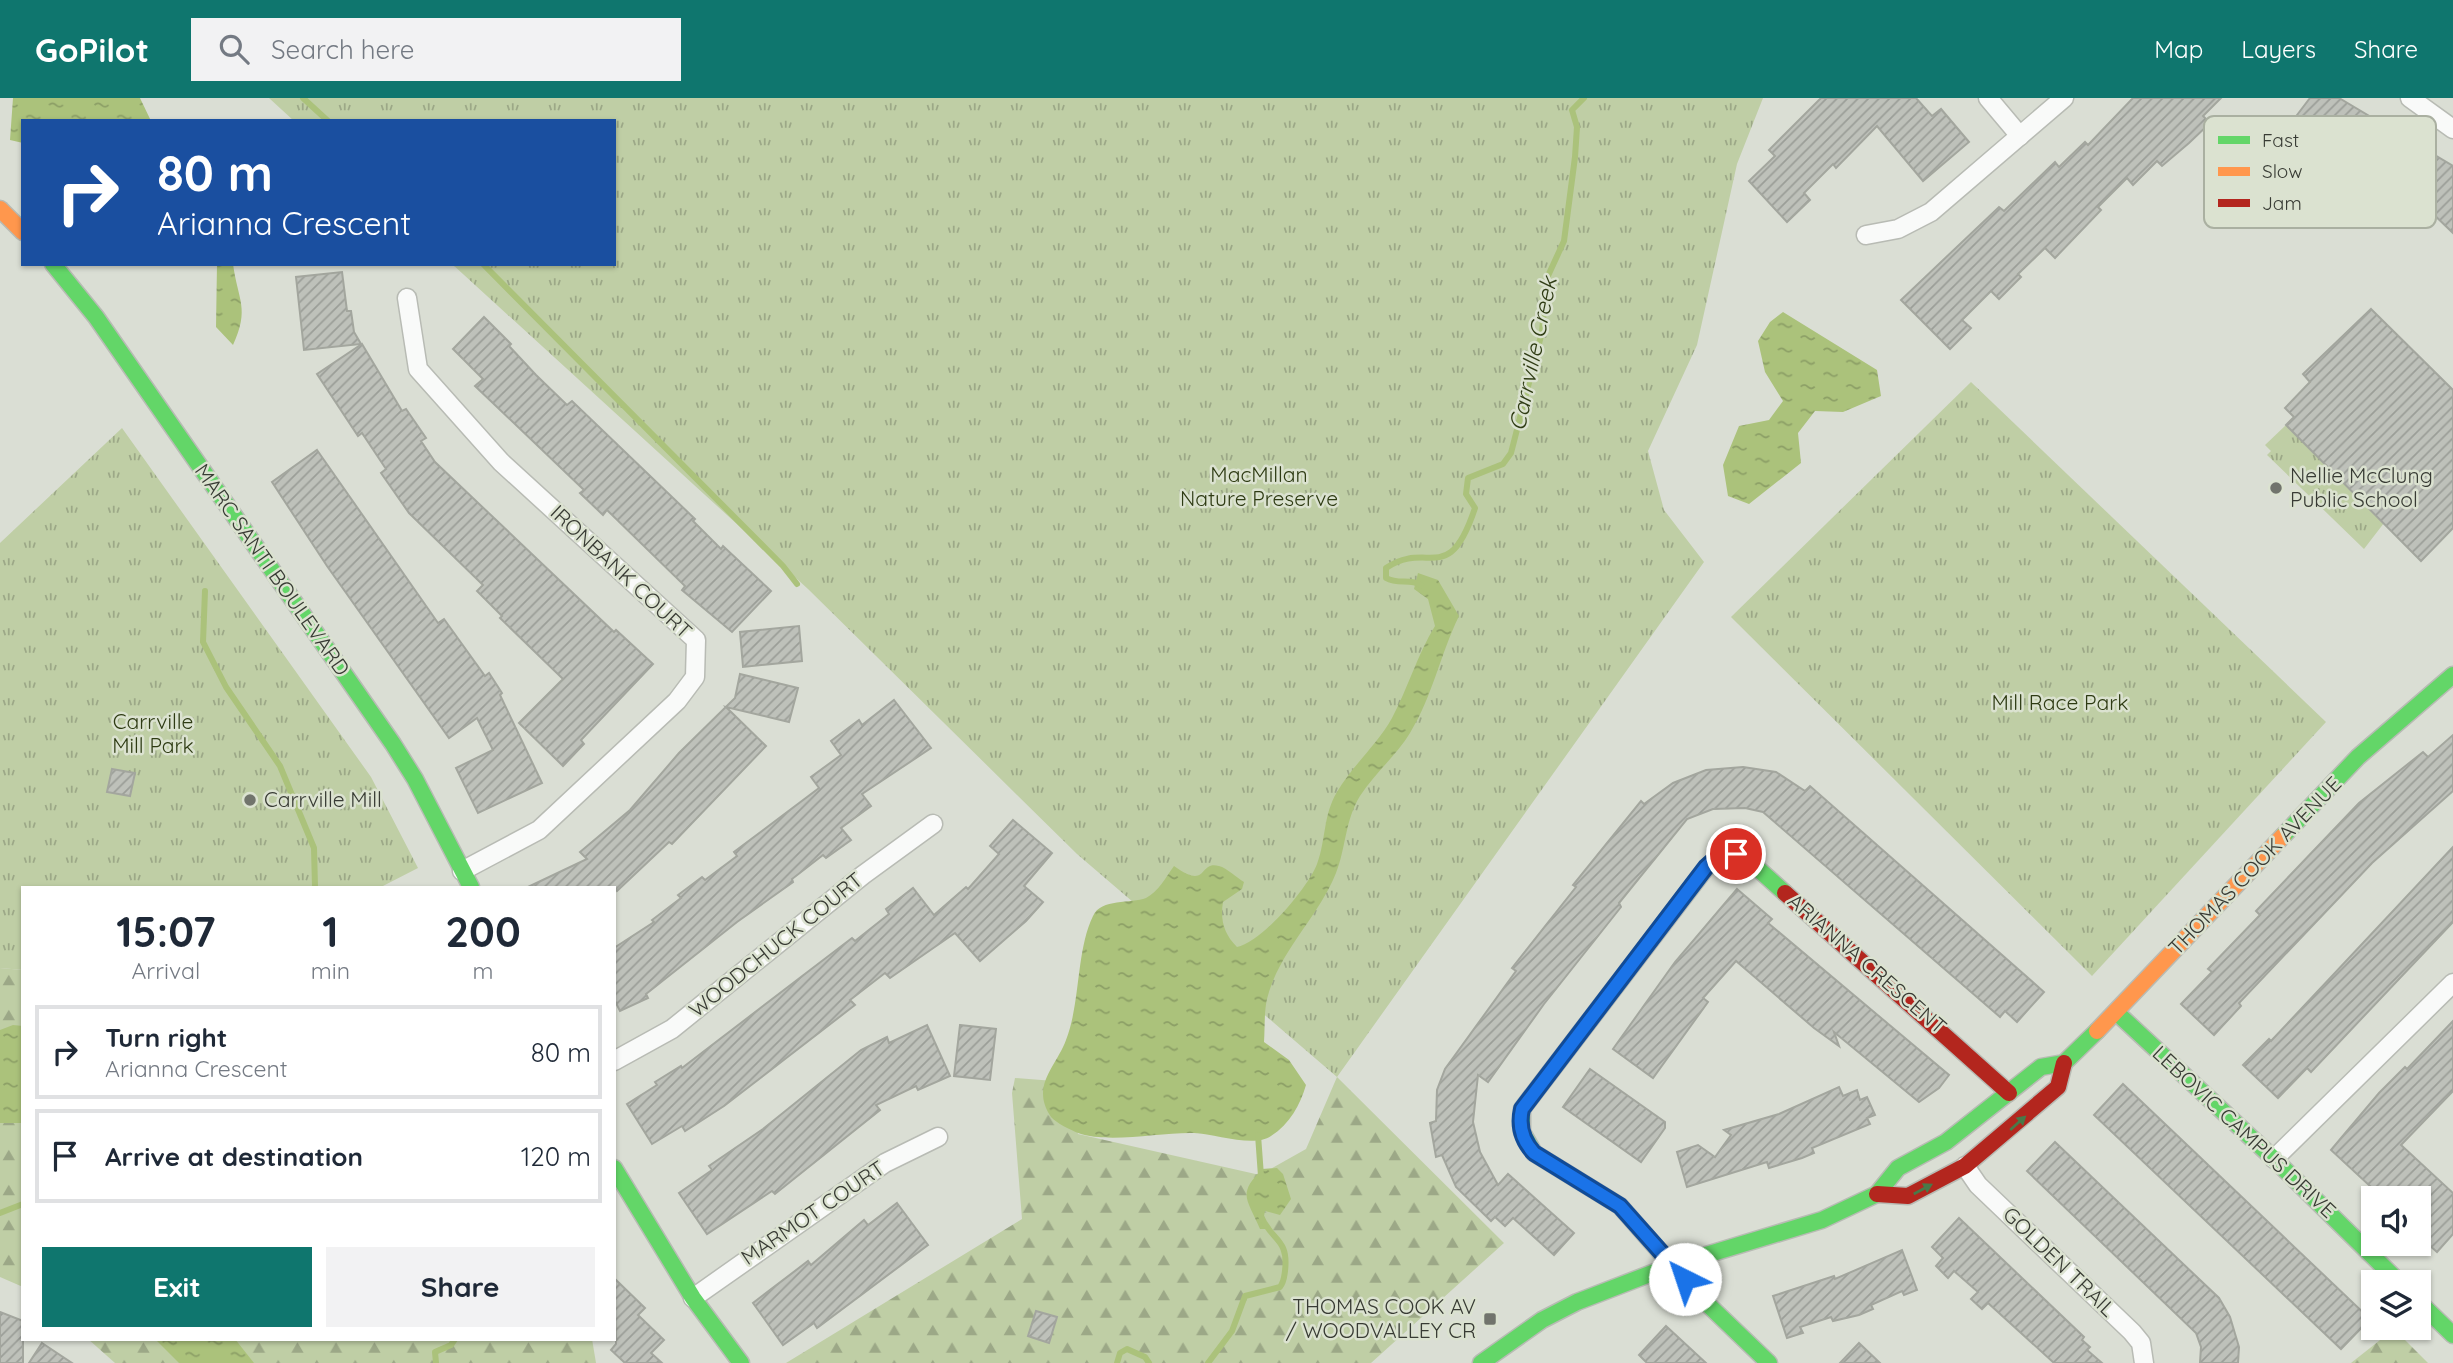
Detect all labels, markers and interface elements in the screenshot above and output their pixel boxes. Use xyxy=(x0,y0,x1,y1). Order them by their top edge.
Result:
search box xyxy=(191,18,681,81)
text: GoPilot xyxy=(35,29,149,70)
icon: search xyxy=(215,30,253,68)
text: Search here xyxy=(271,33,414,66)
text: Map xyxy=(2154,34,2203,64)
text: Layers xyxy=(2241,34,2316,64)
text: Share xyxy=(2354,34,2418,64)
legend xyxy=(2204,116,2436,228)
text: Fast xyxy=(2262,128,2299,152)
text: 80 m xyxy=(157,142,273,203)
icon: right xyxy=(42,147,133,238)
text: Slow xyxy=(2262,159,2303,183)
text: Jam xyxy=(2262,191,2302,215)
text: Arianna Crescent xyxy=(157,203,411,243)
water label: Carrville Creek xyxy=(1502,273,1563,433)
street label: MARC SANTI BOULEVARD xyxy=(190,459,356,680)
park label: MacMillan Nature Preserve xyxy=(1180,461,1338,511)
place label: Nellie McClung Public School xyxy=(2290,462,2433,512)
marker: Nellie McClung Public School xyxy=(2268,480,2284,496)
street label: IRONBANK COURT xyxy=(545,499,698,644)
park label: Mill Race Park xyxy=(1991,689,2129,715)
park label: Carrville Mill Park xyxy=(112,708,194,758)
street label: THOMAS COOK AVENUE xyxy=(2162,771,2346,960)
place label: Carrville Mill xyxy=(264,786,382,812)
marker: Carrville Mill xyxy=(242,792,258,808)
pin xyxy=(1706,824,1766,884)
icon: arrive xyxy=(1717,835,1755,873)
street label: WOODCHUCK COURT xyxy=(683,866,868,1022)
street label: ARIANNA CRESCENT xyxy=(1783,887,1952,1039)
text: 15:07 xyxy=(116,905,215,958)
text: 1 xyxy=(322,905,339,958)
text: 200 xyxy=(445,905,521,958)
text: Arrival xyxy=(131,956,200,985)
text: min xyxy=(311,956,350,985)
text: m xyxy=(472,956,493,985)
text: Turn right xyxy=(105,1021,227,1054)
icon: right xyxy=(46,1033,84,1071)
text: 80 m xyxy=(531,1036,591,1069)
street label: LEBOVIC CAMPUS DRIVE xyxy=(2148,1040,2342,1223)
text: Arianna Crescent xyxy=(105,1054,288,1083)
one-way arrow xyxy=(2009,1116,2026,1132)
icon: arrive xyxy=(46,1137,84,1175)
text: Arrive at destination xyxy=(105,1140,363,1173)
text: 120 m xyxy=(521,1140,591,1173)
street label: MARMOT COURT xyxy=(736,1155,889,1270)
one-way arrow xyxy=(1913,1183,1933,1195)
map controls xyxy=(2361,1186,2431,1340)
button: sound xyxy=(2361,1186,2431,1256)
street label: GOLDEN TRAIL xyxy=(1998,1201,2121,1322)
position arrow xyxy=(1648,1242,1722,1316)
button: Exit xyxy=(42,1247,312,1327)
button: Share xyxy=(326,1247,595,1327)
button: layers xyxy=(2361,1270,2431,1340)
place label: THOMAS COOK AV / WOODVALLEY CR xyxy=(1286,1293,1476,1343)
marker: THOMAS COOK AV / WOODVALLEY CR xyxy=(1482,1311,1498,1327)

